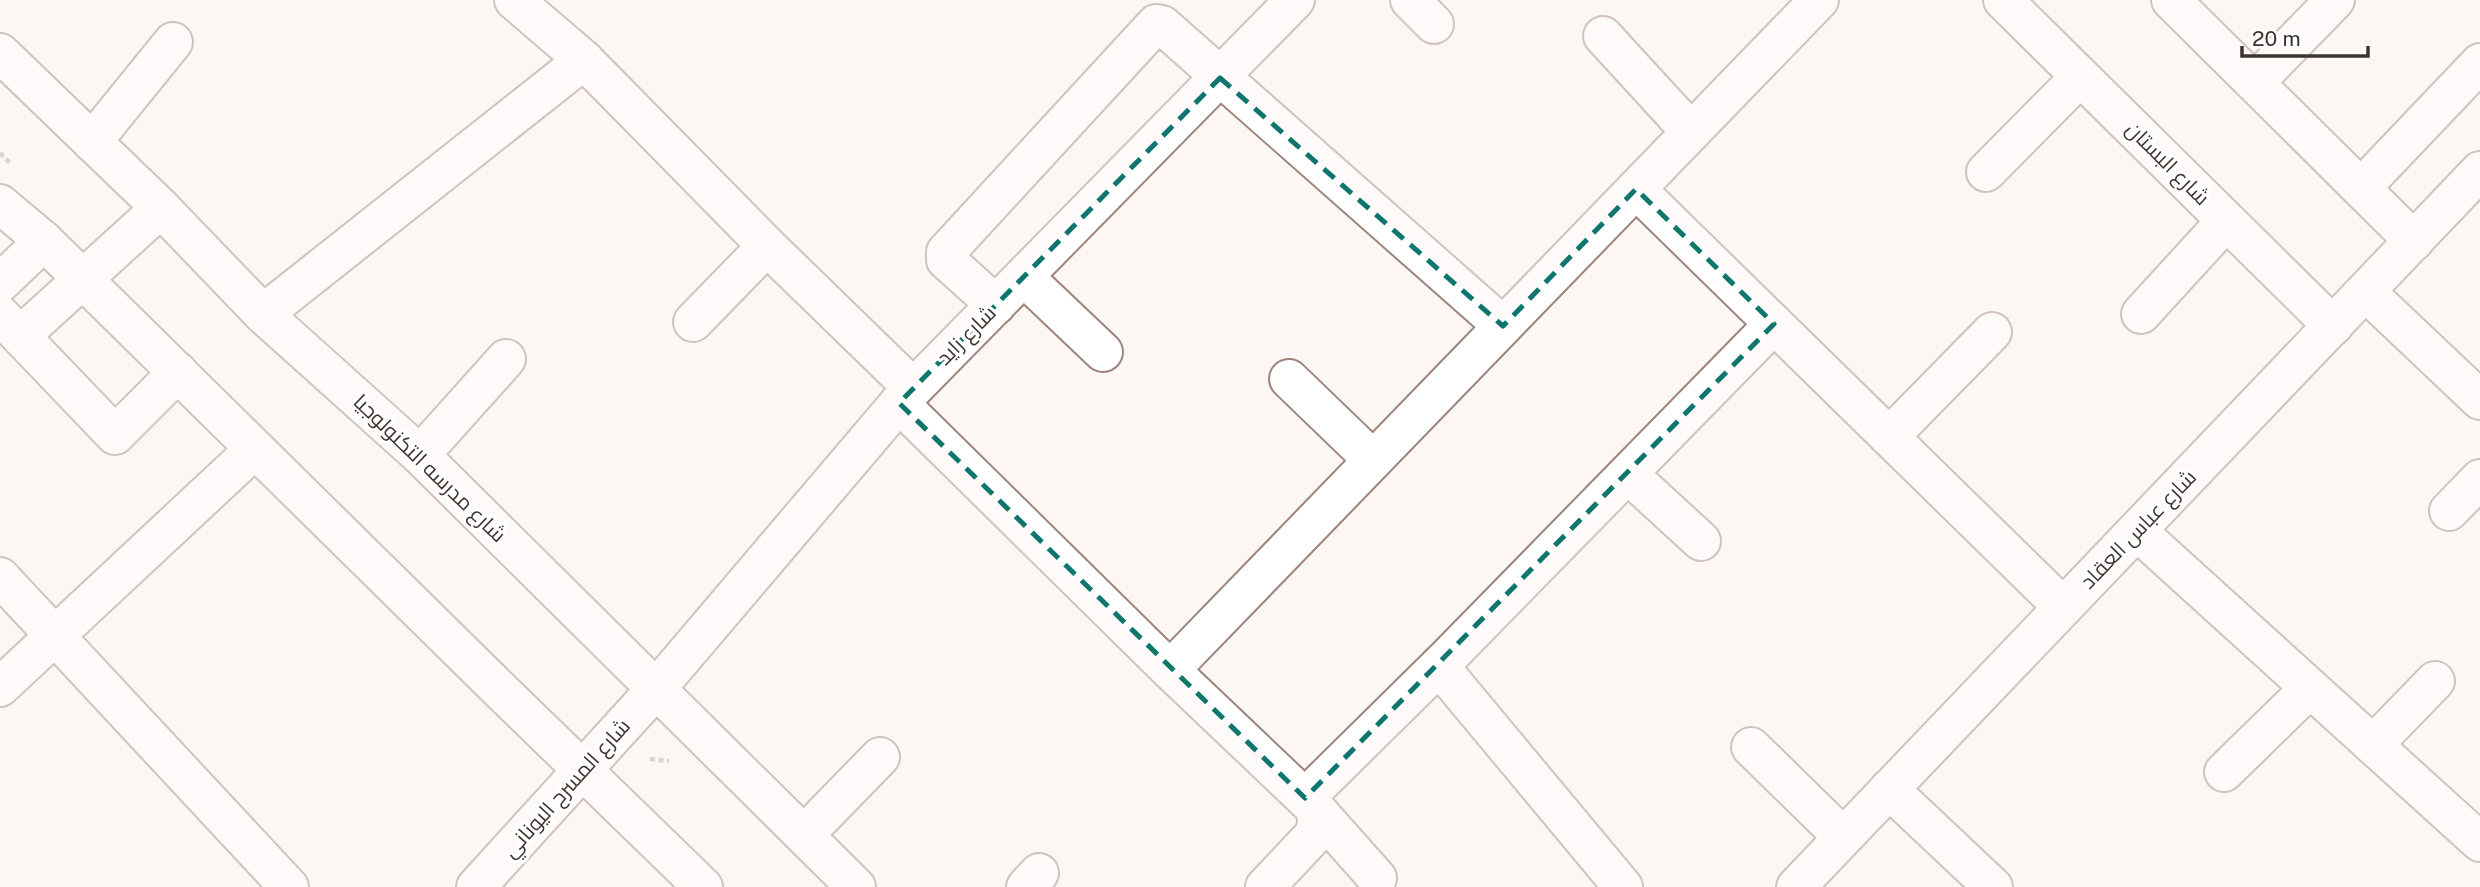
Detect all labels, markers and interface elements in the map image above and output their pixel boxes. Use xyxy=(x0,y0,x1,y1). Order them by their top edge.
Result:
scale bar xyxy=(2242,14,2368,58)
text: 20 m xyxy=(2252,26,2301,51)
street label: شارع البستان xyxy=(2120,116,2215,211)
street label: شارع زايد xyxy=(931,300,1002,371)
street label: شارع مدرسه التكنولوجيا xyxy=(347,389,511,549)
street label: شارع عباس العقاد xyxy=(2075,464,2202,595)
street label: شارع المسرح اليوناني xyxy=(497,713,638,865)

